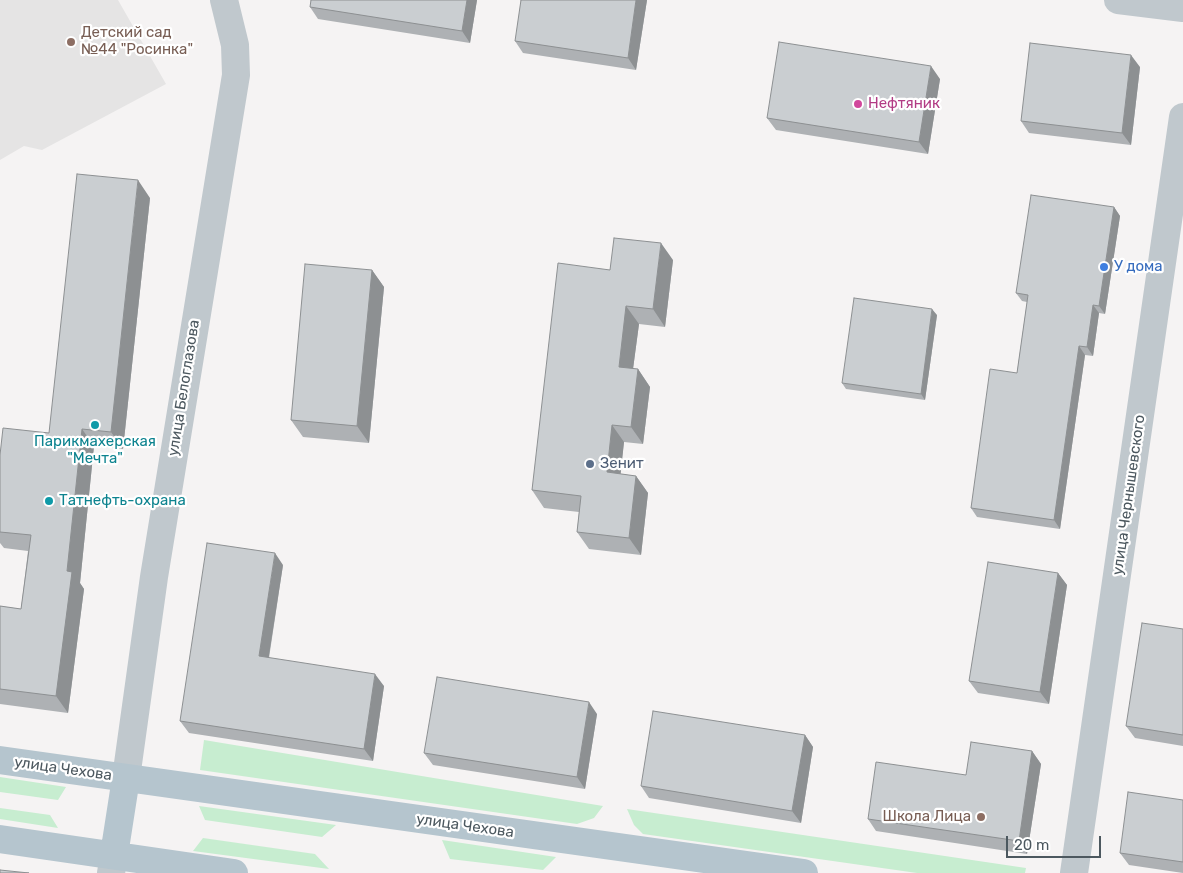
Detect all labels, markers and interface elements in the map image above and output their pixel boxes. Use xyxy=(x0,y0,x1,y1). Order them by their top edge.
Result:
place label: Детский сад №44 "Росинка" xyxy=(81,24,193,59)
marker: Детский сад №44 "Росинка" xyxy=(65,36,77,48)
place label: Нефтяник xyxy=(868,95,940,113)
marker: Нефтяник xyxy=(852,98,864,110)
place label: У дома xyxy=(1114,258,1163,276)
marker: У дома xyxy=(1098,261,1110,273)
street label: улица Белоглазова xyxy=(164,318,204,458)
street label: улица Чернышевского xyxy=(1109,414,1149,576)
marker: Парикмахерская "Мечта" xyxy=(89,419,101,431)
place label: Парикмахерская "Мечта" xyxy=(34,433,156,468)
place label: Зенит xyxy=(600,455,644,473)
marker: Зенит xyxy=(584,458,596,470)
place label: Татнефть-охрана xyxy=(59,492,186,510)
marker: Татнефть-охрана xyxy=(43,495,55,507)
street label: улица Чехова xyxy=(13,753,113,785)
place label: Школа Лица xyxy=(883,808,971,826)
street label: улица Чехова xyxy=(415,810,515,842)
marker: Школа Лица xyxy=(975,811,987,823)
scale bar xyxy=(1008,826,1103,858)
text: 20 m xyxy=(1014,836,1049,854)

